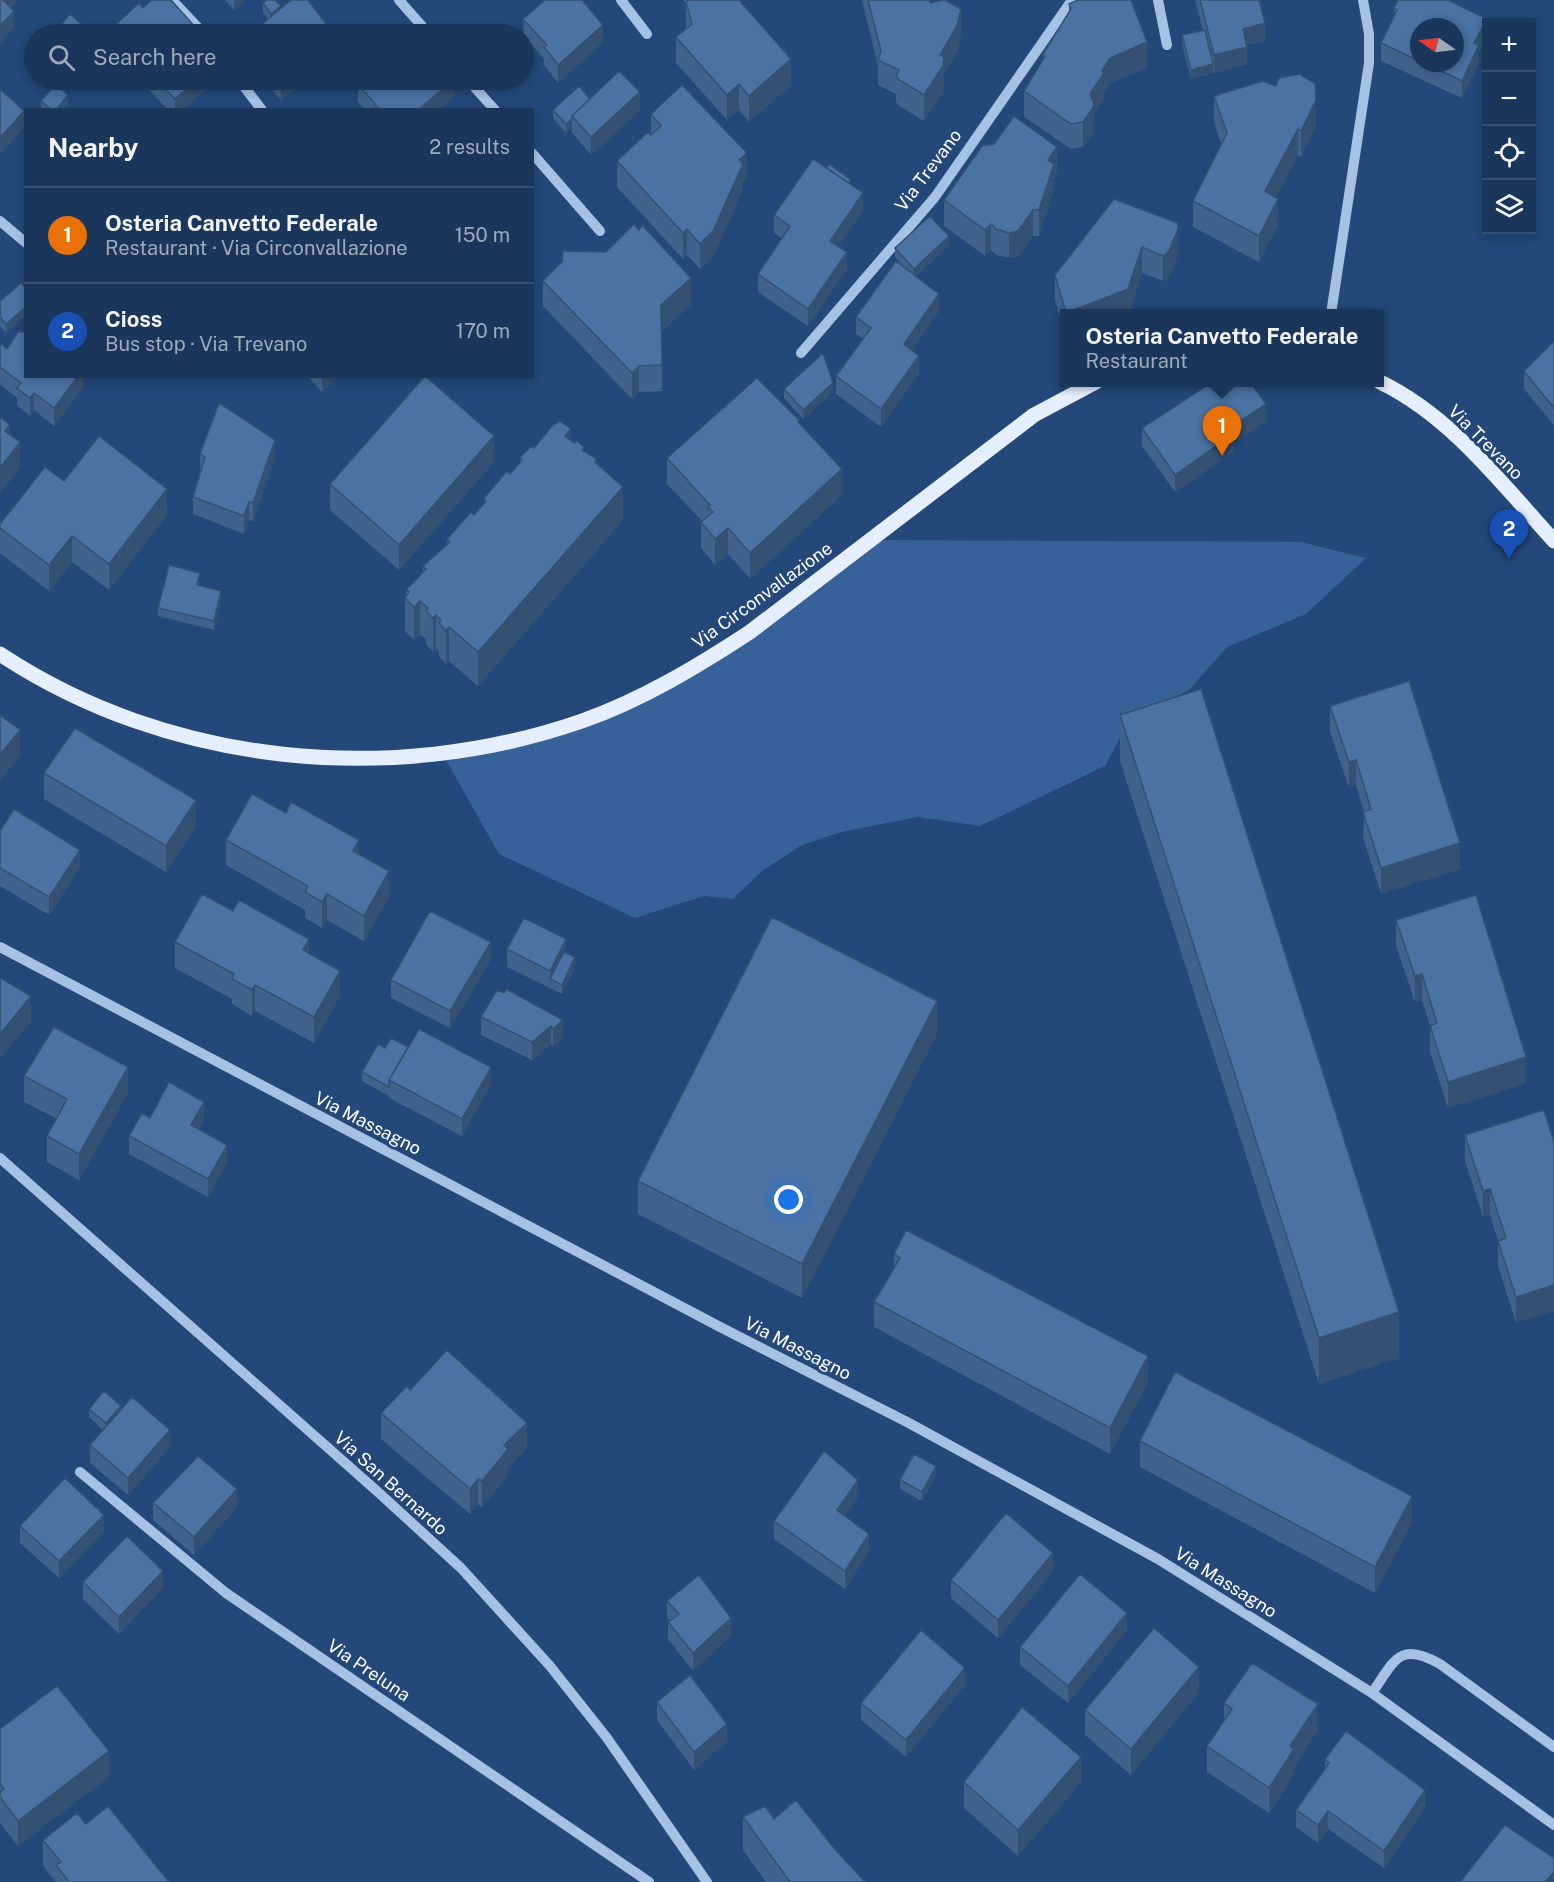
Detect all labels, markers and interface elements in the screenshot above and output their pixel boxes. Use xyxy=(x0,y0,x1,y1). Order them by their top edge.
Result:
north arrow xyxy=(1410,18,1464,72)
map controls xyxy=(1482,18,1536,234)
button: + xyxy=(1482,18,1536,72)
search box xyxy=(24,24,534,90)
icon: search xyxy=(45,41,78,74)
text: Search here xyxy=(93,44,217,70)
button: − xyxy=(1482,72,1536,126)
street label: Via Trevano xyxy=(890,125,966,215)
button: locate xyxy=(1482,126,1536,180)
text: Nearby xyxy=(48,132,138,163)
text: 2 results xyxy=(429,135,510,159)
button: layers xyxy=(1482,180,1536,234)
text: Osteria Canvetto Federale xyxy=(105,210,378,236)
text: 1 xyxy=(63,223,72,247)
text: 150 m xyxy=(455,223,510,247)
text: Restaurant · Via Circonvallazione xyxy=(105,236,408,260)
text: Cioss xyxy=(105,306,162,332)
popup xyxy=(1060,309,1384,387)
text: 2 xyxy=(61,319,74,343)
text: 170 m xyxy=(456,319,510,343)
text: Osteria Canvetto Federale xyxy=(1085,323,1359,349)
text: Bus stop · Via Trevano xyxy=(105,332,307,356)
text: Restaurant xyxy=(1085,349,1188,373)
street label: Via Trevano xyxy=(1444,400,1528,484)
pin: 1 xyxy=(1202,406,1242,456)
pin: 2 xyxy=(1490,510,1528,559)
street label: Via Circonvallazione xyxy=(688,537,836,653)
street label: Via Massagno xyxy=(311,1087,425,1159)
your location xyxy=(774,1185,803,1214)
street label: Via Massagno xyxy=(741,1312,855,1384)
street label: Via San Bernardo xyxy=(330,1427,452,1539)
street label: Via Massagno xyxy=(1171,1542,1281,1622)
street label: Via Preluna xyxy=(324,1635,414,1705)

